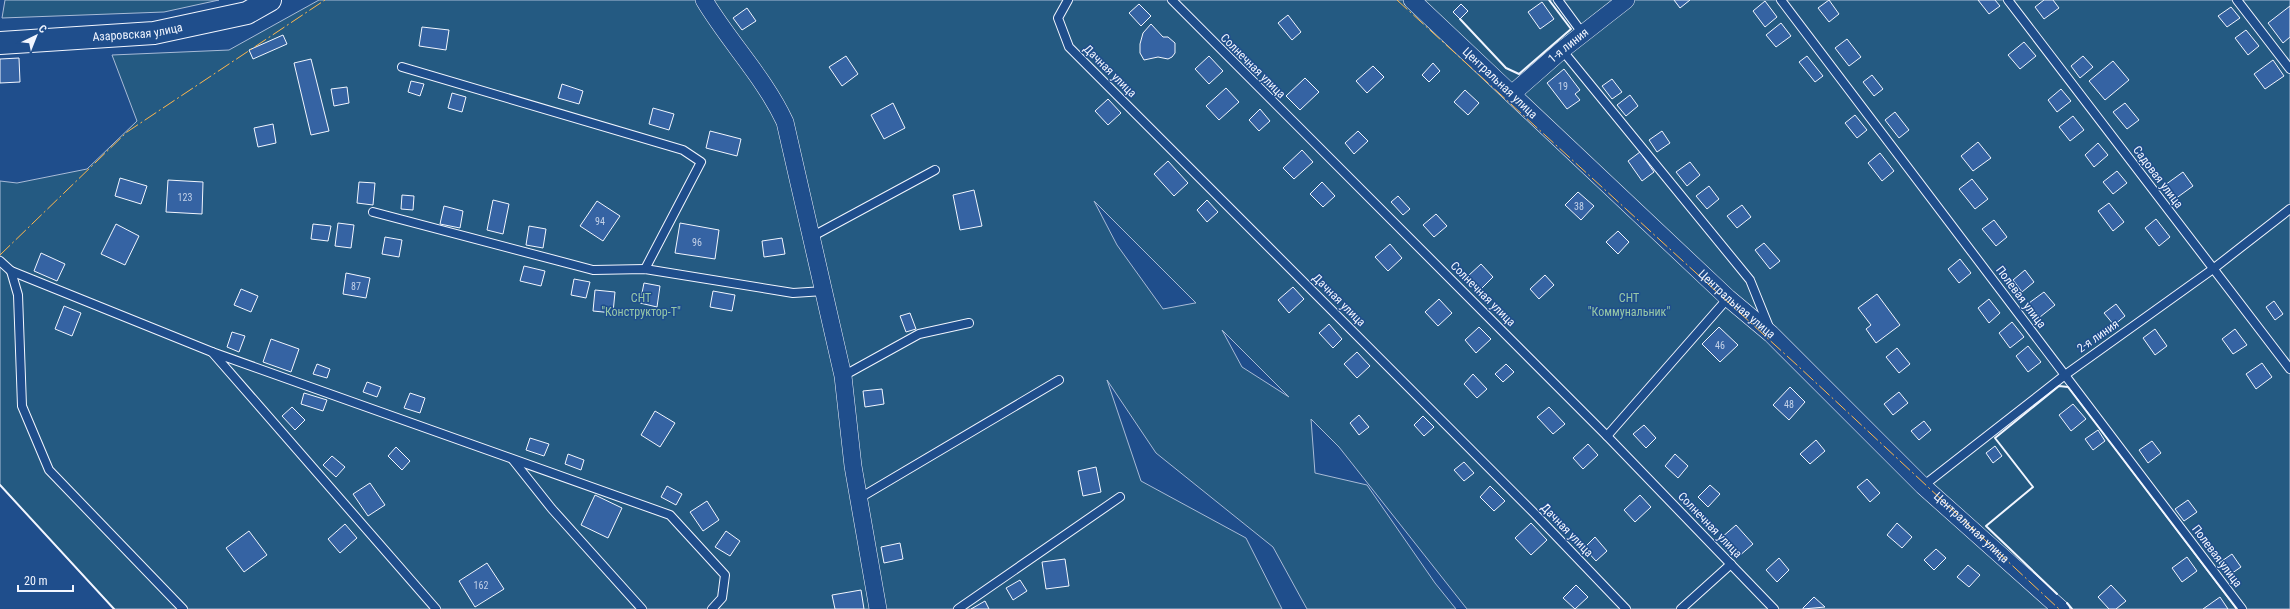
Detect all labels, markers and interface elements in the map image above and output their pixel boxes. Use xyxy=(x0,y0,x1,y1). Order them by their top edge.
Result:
north arrow xyxy=(16,16,56,56)
street label: Азаровская улица xyxy=(92,20,184,44)
text: С xyxy=(36,22,49,36)
street label: 1-я линия xyxy=(1545,25,1591,66)
street label: Солнечная улица xyxy=(1218,31,1288,101)
street label: Дачная улица xyxy=(1081,42,1139,100)
street label: Центральная улица xyxy=(1460,44,1541,122)
house number: 19 xyxy=(1558,81,1568,92)
street label: Садовая улица xyxy=(2130,143,2186,211)
house number: 123 xyxy=(178,192,192,203)
house number: 38 xyxy=(1574,201,1584,212)
house number: 94 xyxy=(595,216,605,227)
house number: 96 xyxy=(692,237,702,248)
street label: Солнечная улица xyxy=(1448,259,1518,329)
street label: Полевая улица xyxy=(1993,263,2049,331)
street label: Центральная улица xyxy=(1695,267,1778,341)
street label: Дачная улица xyxy=(1310,271,1368,329)
house number: 87 xyxy=(351,281,361,292)
park label: СНТ "Конструктор-Т" xyxy=(601,291,681,319)
park label: СНТ "Коммунальник" xyxy=(1588,291,1670,319)
street label: 2-я линия xyxy=(2074,317,2122,355)
house number: 46 xyxy=(1715,340,1725,351)
house number: 48 xyxy=(1784,399,1794,410)
street label: Солнечная улица xyxy=(1675,489,1745,561)
street label: Центральная улица xyxy=(1931,489,2012,566)
street label: Дачная улица xyxy=(1538,500,1596,560)
street label: Полевая улица xyxy=(2189,522,2245,590)
scale bar xyxy=(18,567,73,593)
text: 20 m xyxy=(24,574,48,588)
house number: 162 xyxy=(474,580,488,591)

